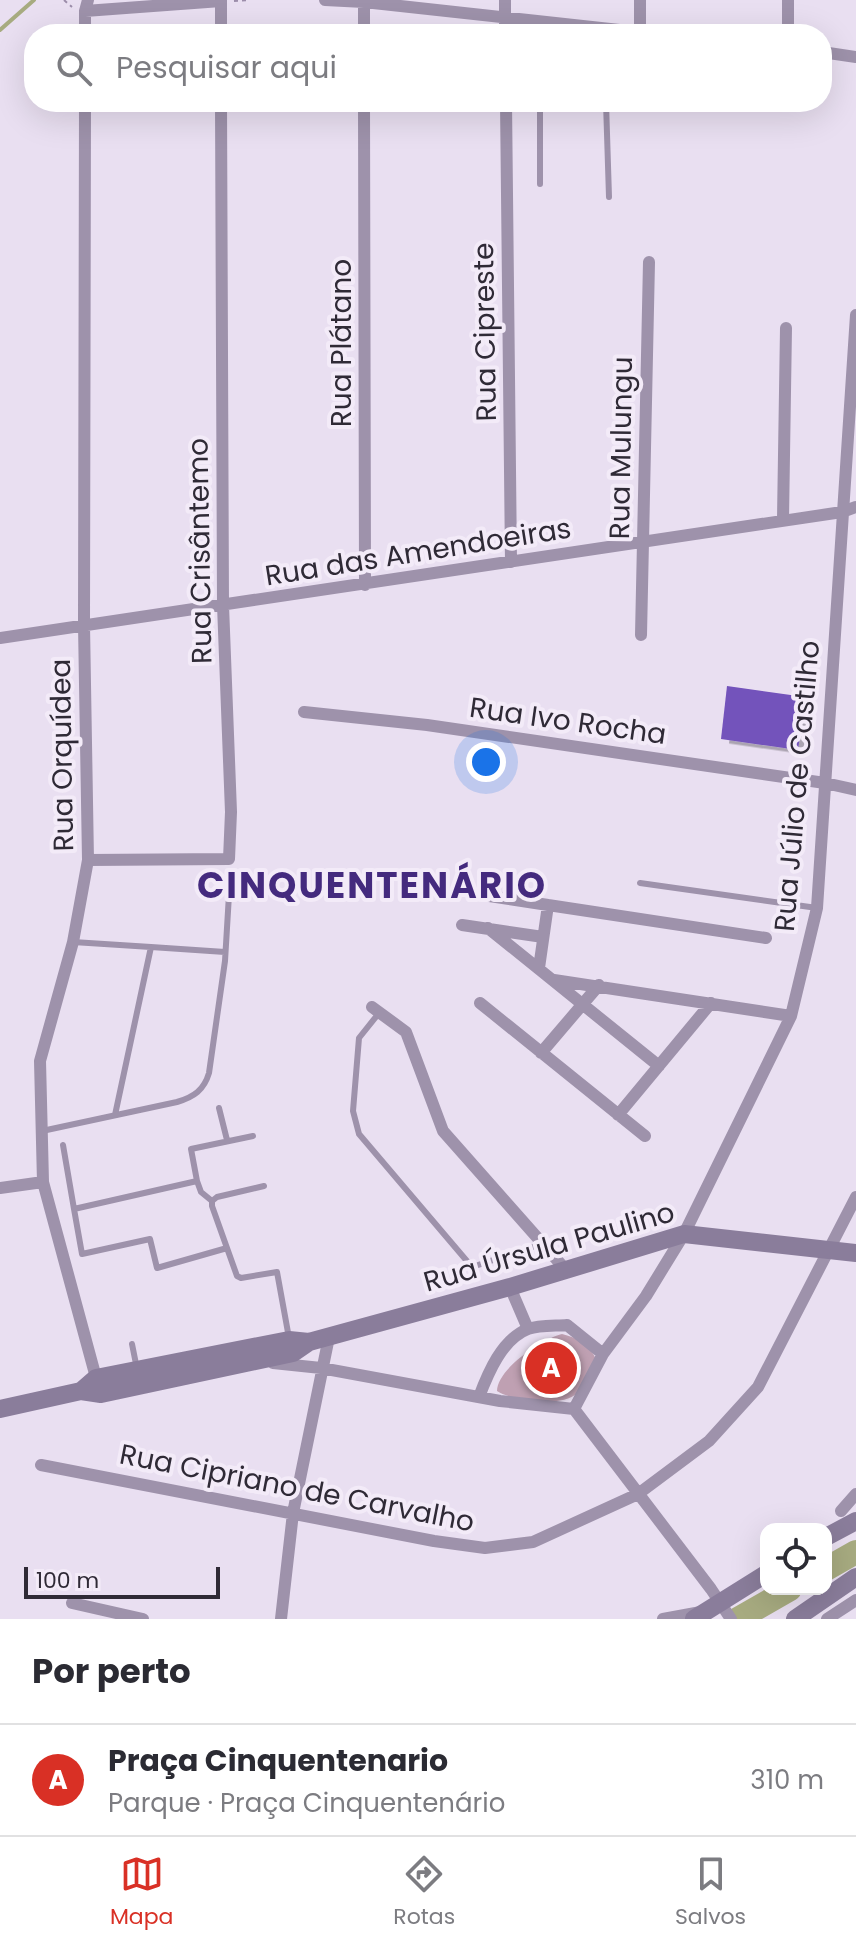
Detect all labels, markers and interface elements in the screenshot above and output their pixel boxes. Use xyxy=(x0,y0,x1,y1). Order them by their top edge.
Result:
search box xyxy=(24,24,832,112)
icon: search xyxy=(52,46,96,90)
text: Pesquisar aqui xyxy=(116,46,337,89)
street label: Rua Cipreste xyxy=(464,242,506,422)
street label: Rua Plátano xyxy=(322,259,361,427)
street label: Rua Mulungu xyxy=(600,356,642,540)
street label: Rua Crisântemo xyxy=(179,438,221,664)
street label: Rua das Amendoeiras xyxy=(262,509,574,595)
street label: Rua Júlio de Castilho xyxy=(765,639,829,933)
street label: Rua Orquídea xyxy=(41,658,83,852)
street label: Rua Ivo Rocha xyxy=(467,688,669,754)
your location xyxy=(466,742,506,782)
district label: CINQUENTENÁRIO xyxy=(197,860,547,911)
street label: Rua Úrsula Paulino xyxy=(419,1193,679,1301)
pin: A xyxy=(525,1338,577,1398)
street label: Rua Cipriano de Carvalho xyxy=(116,1434,478,1542)
map controls xyxy=(760,1523,832,1595)
button: locate xyxy=(760,1523,832,1595)
scale bar xyxy=(24,1563,220,1599)
text: 100 m xyxy=(36,1565,99,1596)
text: Por perto xyxy=(32,1647,191,1695)
text: Praça Cinquentenario xyxy=(108,1739,448,1782)
text: A xyxy=(48,1762,68,1798)
text: 310 m xyxy=(750,1762,824,1798)
text: Parque · Praça Cinquentenário xyxy=(108,1785,505,1821)
tab: Mapa xyxy=(110,1852,173,1933)
tab: Rotas xyxy=(393,1852,455,1933)
tab: Salvos xyxy=(675,1852,746,1933)

